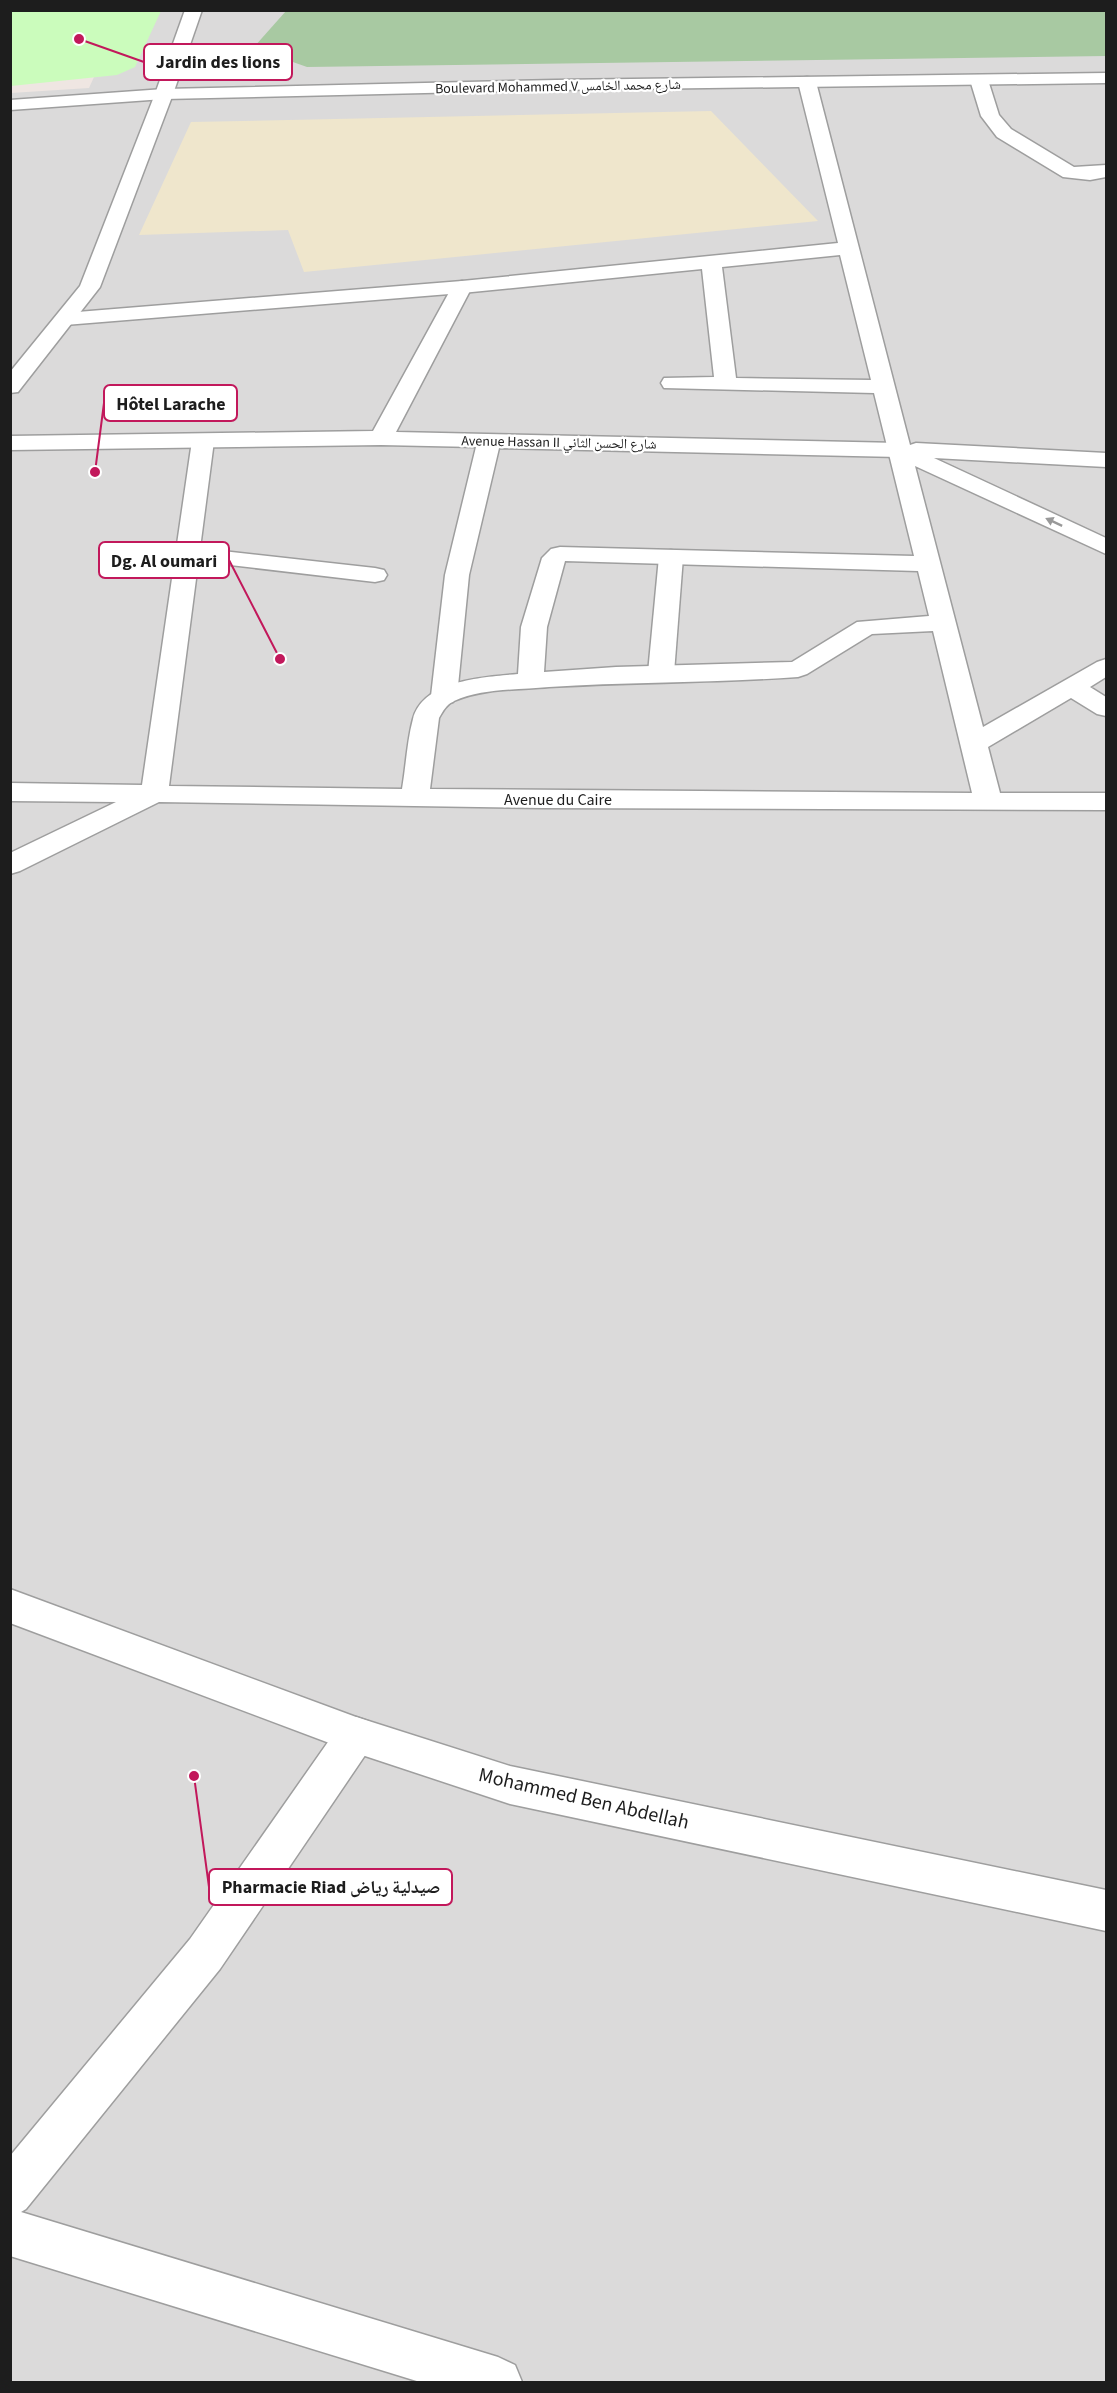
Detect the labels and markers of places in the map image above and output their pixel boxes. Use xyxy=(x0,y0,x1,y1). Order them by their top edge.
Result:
callout: Jardin des lions xyxy=(144,44,292,80)
callout: Hôtel Larache xyxy=(104,385,237,421)
callout: Dg. Al oumari xyxy=(99,542,229,578)
callout: Pharmacie Riad صيدلية رياض xyxy=(209,1869,452,1905)

